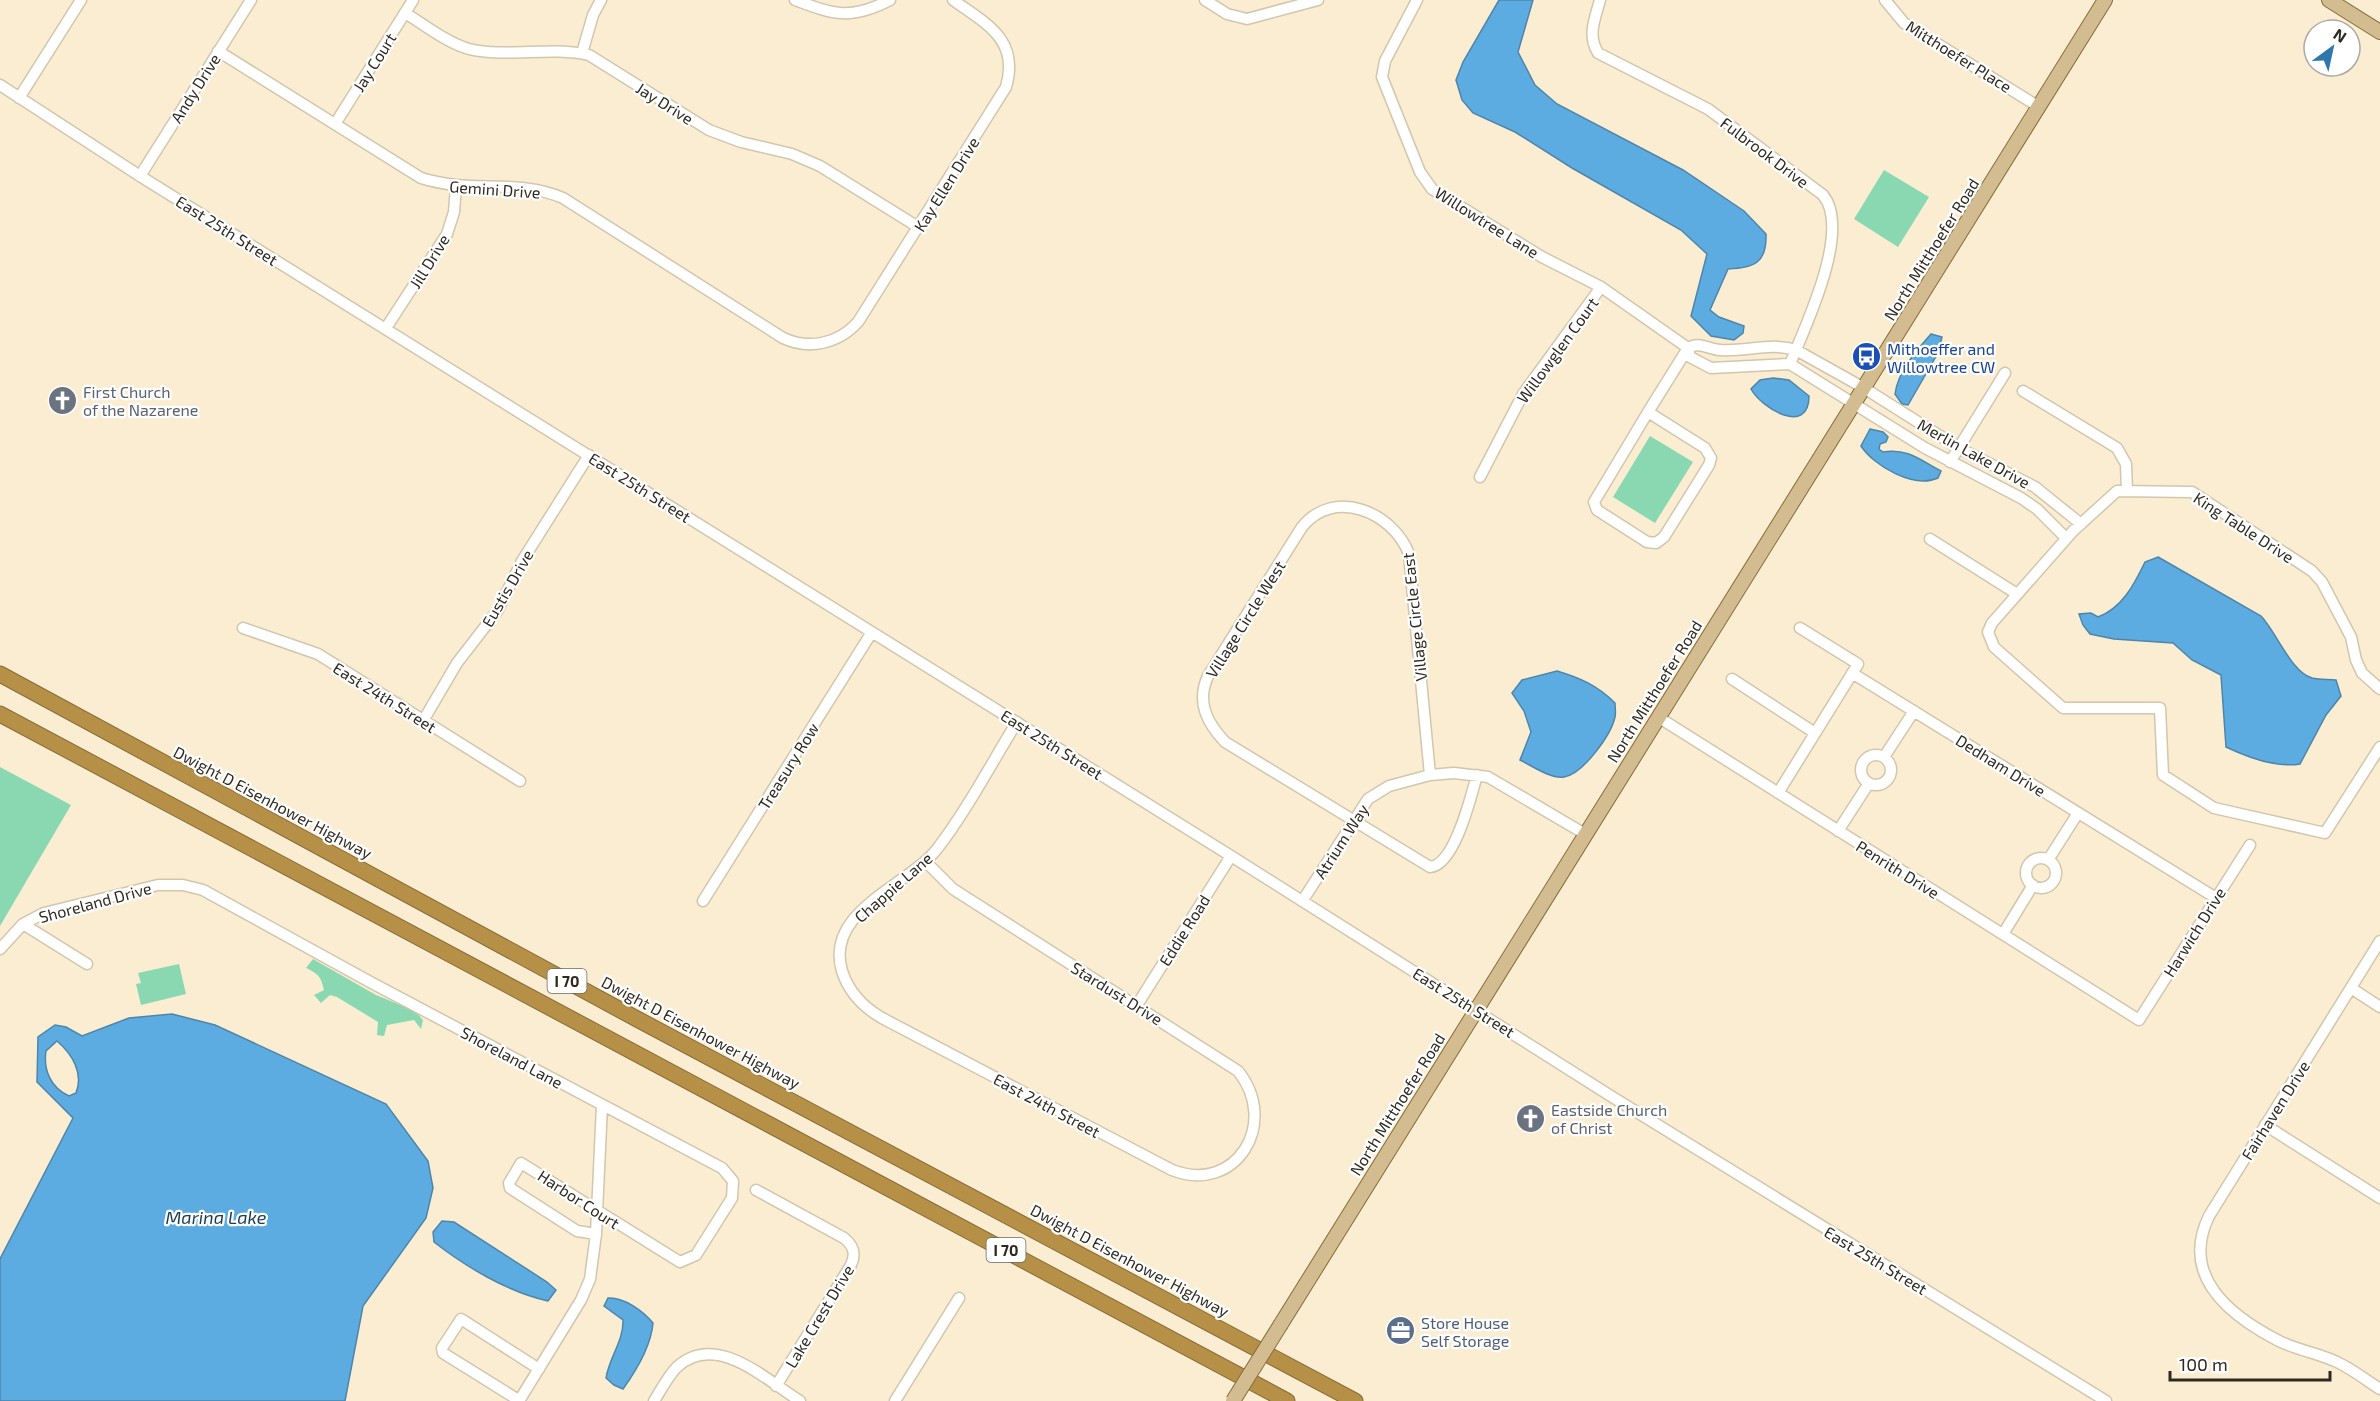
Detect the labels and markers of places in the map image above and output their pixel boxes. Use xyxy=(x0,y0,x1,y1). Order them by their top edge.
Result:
place label: Mithoeffer and Willowtree CW xyxy=(1887,339,1995,376)
bus stop icon: Mithoeffer and Willowtree CW xyxy=(1850,341,1882,373)
place label: First Church of the Nazarene xyxy=(83,382,198,419)
church icon: First Church of the Nazarene xyxy=(46,384,78,416)
place label: Eastside Church of Christ xyxy=(1551,1100,1667,1137)
church icon: Eastside Church of Christ xyxy=(1514,1102,1546,1134)
place label: Store House Self Storage xyxy=(1421,1313,1509,1350)
office icon: Store House Self Storage xyxy=(1384,1315,1416,1347)

